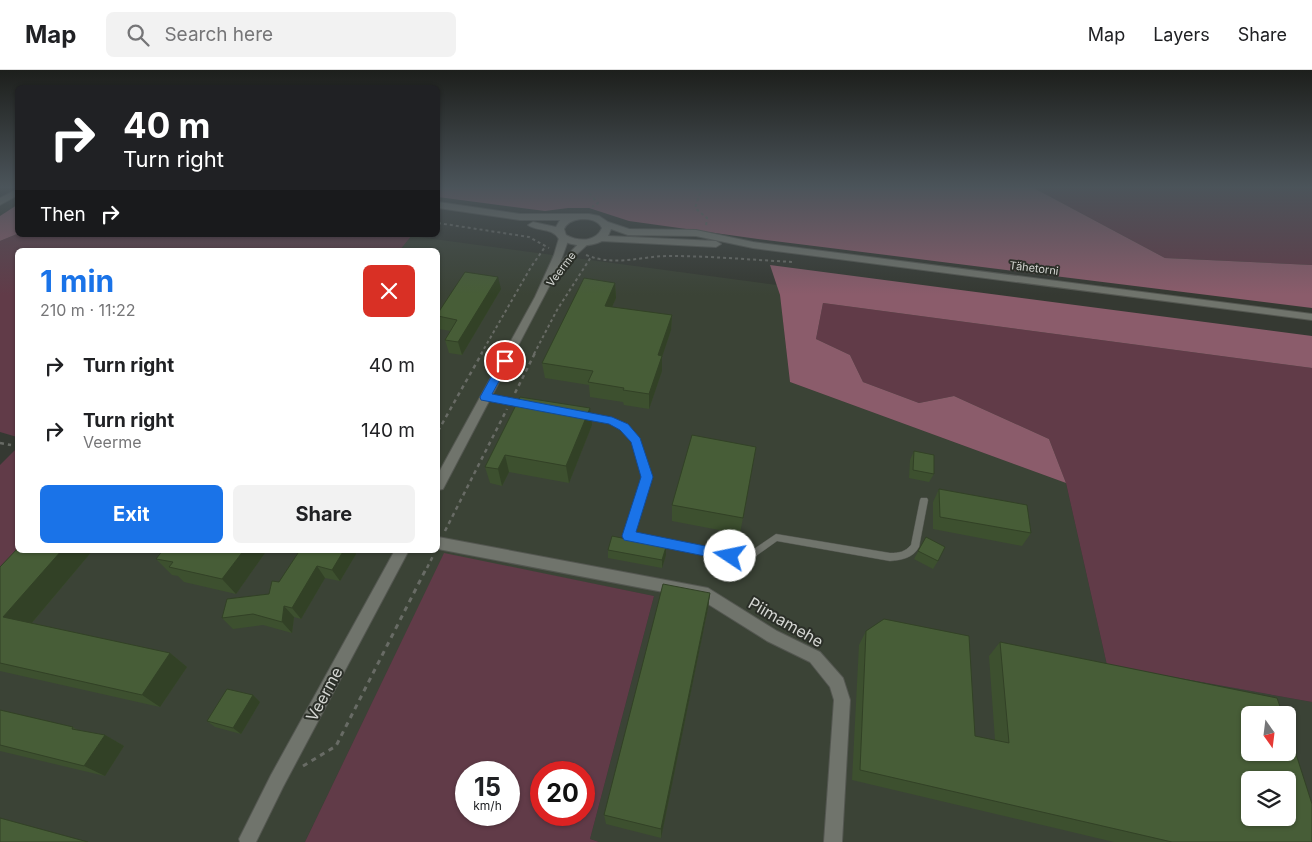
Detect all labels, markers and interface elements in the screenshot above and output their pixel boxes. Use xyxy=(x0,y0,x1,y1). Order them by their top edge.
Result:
search box xyxy=(106,12,456,57)
text: Map xyxy=(25,20,76,49)
icon: search xyxy=(124,21,152,49)
text: Search here xyxy=(164,23,273,46)
text: Map xyxy=(1088,24,1125,45)
text: Layers xyxy=(1153,24,1210,45)
text: Share xyxy=(1238,24,1287,45)
text: 40 m xyxy=(123,104,211,146)
icon: right xyxy=(40,105,105,170)
text: Turn right xyxy=(123,146,224,172)
icon: right xyxy=(96,200,124,228)
text: Then xyxy=(40,203,86,226)
street label: Veerme xyxy=(543,249,579,289)
street label: Tähetorni xyxy=(1009,258,1059,278)
text: 1 min xyxy=(40,263,114,299)
button: close xyxy=(363,265,415,317)
text: 210 m · 11:22 xyxy=(40,300,136,320)
pin xyxy=(484,340,526,382)
icon: arrive xyxy=(491,347,519,375)
icon: right xyxy=(40,352,68,380)
text: Turn right xyxy=(83,354,174,377)
text: 40 m xyxy=(369,354,415,377)
text: Turn right xyxy=(83,409,174,432)
icon: right xyxy=(40,417,68,445)
text: 140 m xyxy=(361,419,415,442)
text: Veerme xyxy=(83,432,142,452)
button: Exit xyxy=(40,485,223,543)
button: Share xyxy=(233,485,415,543)
position arrow xyxy=(703,529,755,581)
street label: Piimamehe xyxy=(745,593,827,651)
street label: Veerme xyxy=(301,663,347,725)
north arrow xyxy=(1241,706,1296,761)
map controls xyxy=(1241,706,1296,826)
speed limit sign: 20 xyxy=(530,761,595,826)
button: layers xyxy=(1241,771,1296,826)
text: 15 xyxy=(474,772,501,802)
text: km/h xyxy=(473,798,502,813)

